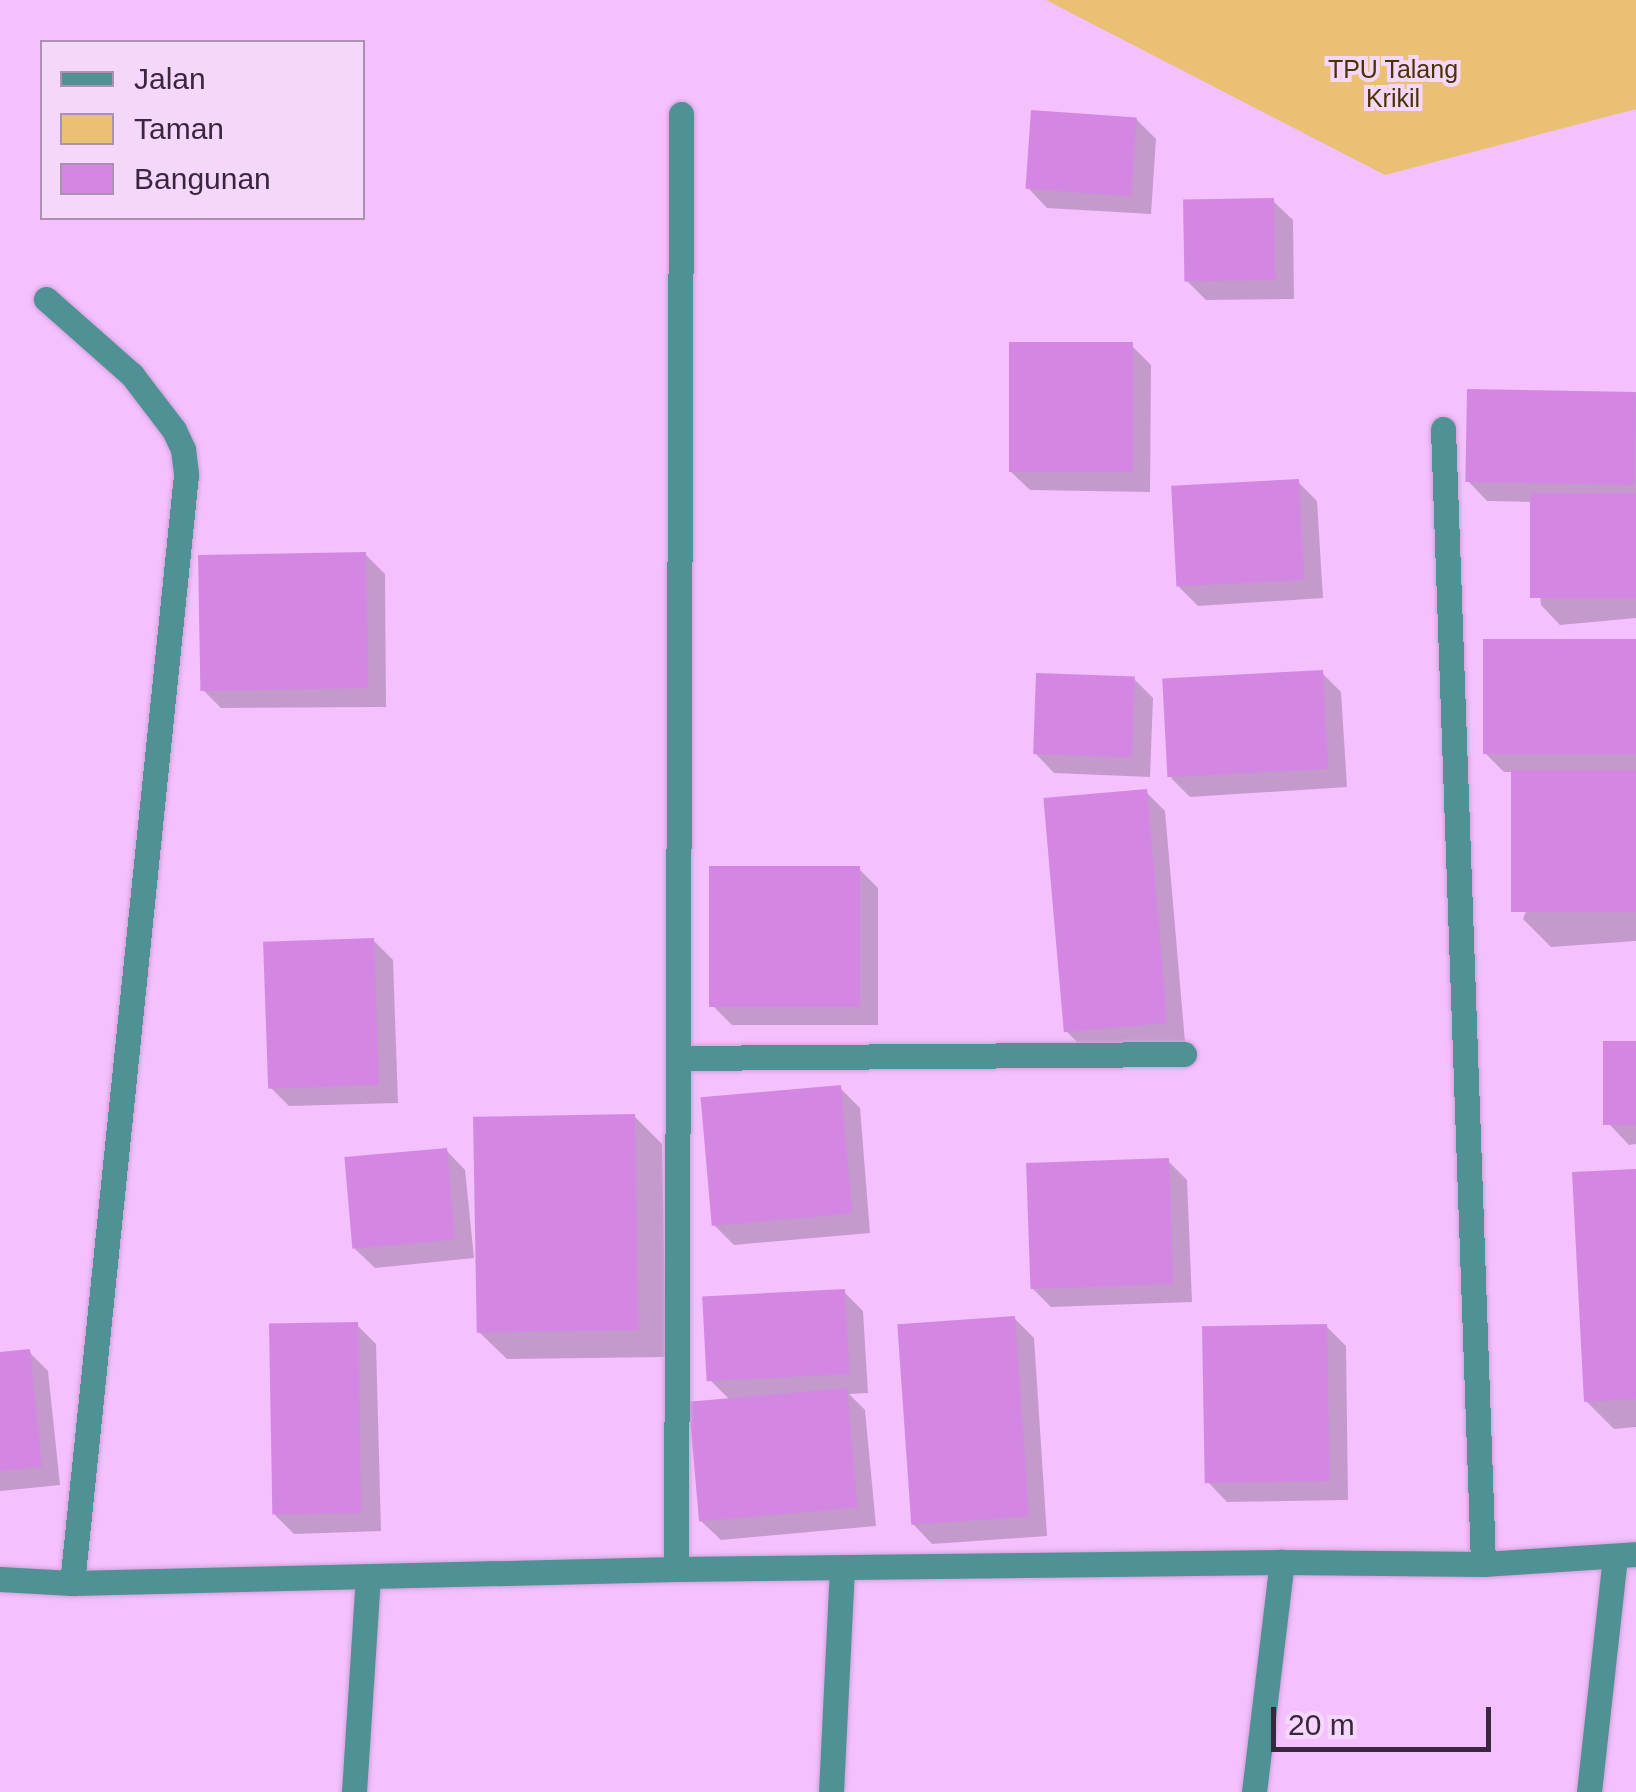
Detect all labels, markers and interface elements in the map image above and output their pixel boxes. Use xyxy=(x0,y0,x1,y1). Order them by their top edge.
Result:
legend xyxy=(40,40,365,220)
park label: TPU Talang Krikil xyxy=(1328,55,1458,114)
text: Jalan xyxy=(134,62,206,95)
text: Taman xyxy=(134,112,224,145)
text: Bangunan xyxy=(134,162,271,195)
scale bar xyxy=(1276,1687,1496,1749)
text: 20 m xyxy=(1288,1708,1355,1741)

